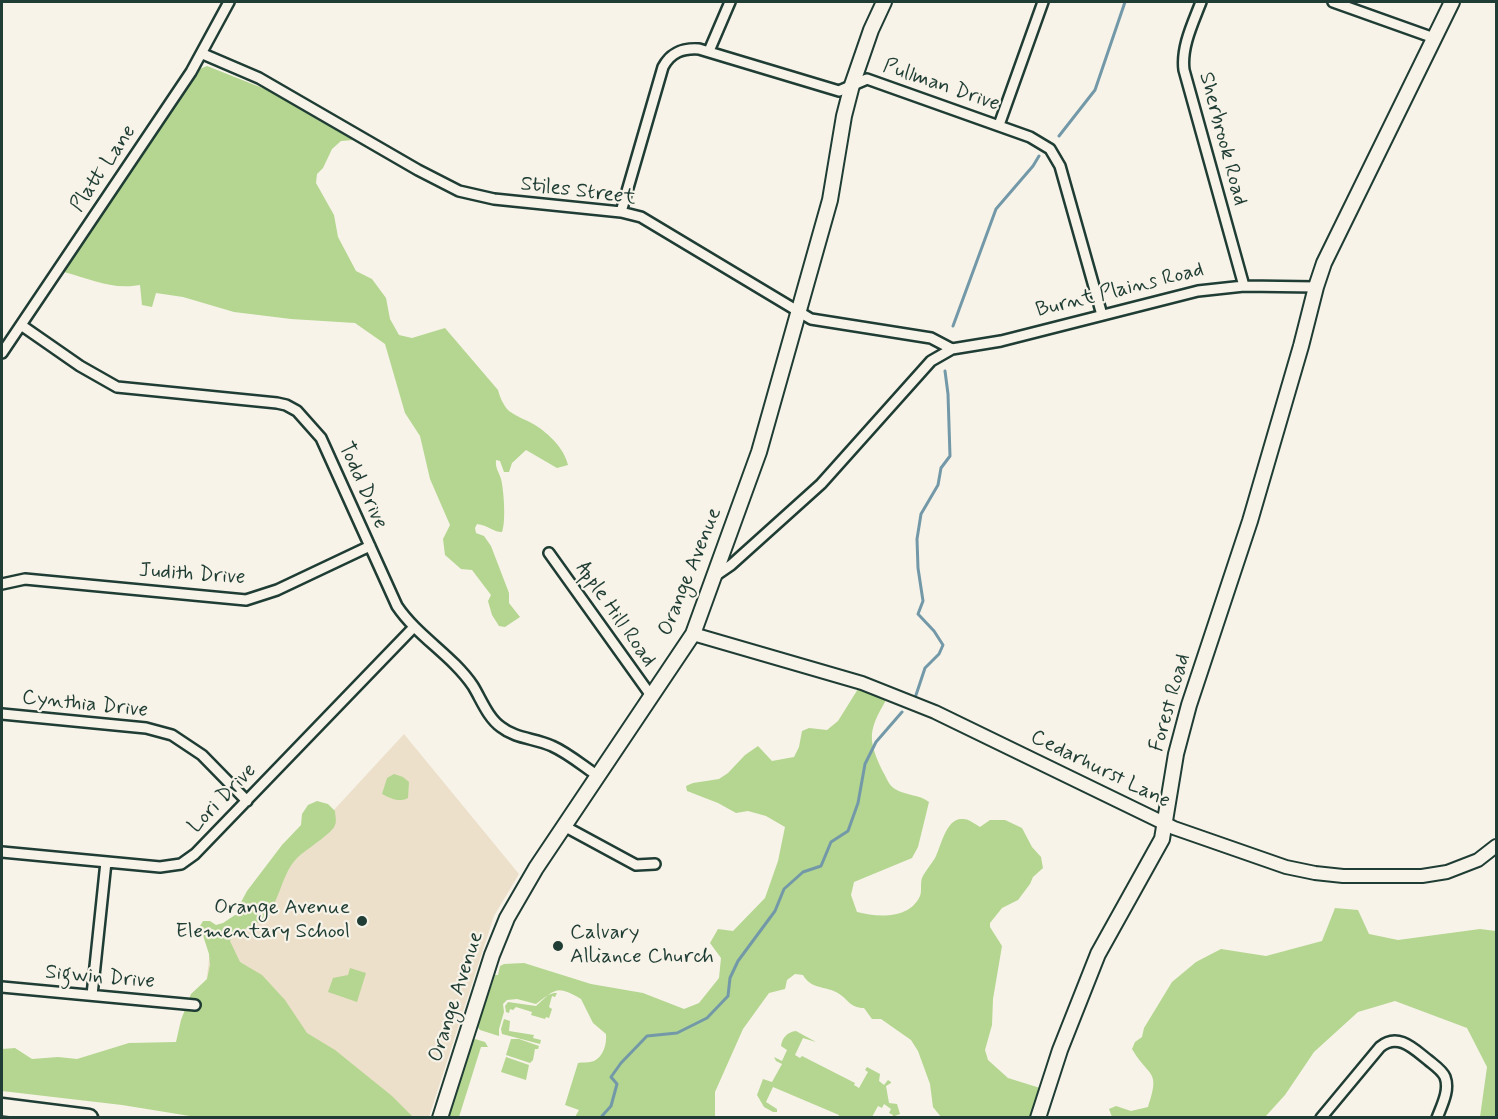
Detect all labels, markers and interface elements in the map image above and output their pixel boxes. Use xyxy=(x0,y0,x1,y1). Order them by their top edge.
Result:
street label: Pullman Drive xyxy=(879,54,1003,118)
street label: Sherbrook Road xyxy=(1192,70,1252,208)
street label: Platt Lane xyxy=(66,121,142,217)
street label: Stiles Street xyxy=(519,172,637,212)
street label: Burnt Plains Road xyxy=(1033,258,1207,324)
street label: Todd Drive xyxy=(332,439,392,533)
street label: Orange Avenue xyxy=(654,504,728,640)
street label: Apple Hill Road xyxy=(570,558,660,672)
street label: Judith Drive xyxy=(138,559,246,591)
street label: Forest Road xyxy=(1145,651,1197,755)
street label: Cynthia Drive xyxy=(21,686,149,724)
street label: Cedarhurst Lane xyxy=(1026,725,1174,815)
street label: Lori Drive xyxy=(184,759,262,839)
place label: Orange Avenue Elementary School xyxy=(175,896,350,946)
marker: Orange Avenue Elementary School xyxy=(355,914,369,928)
place label: Calvary Alliance Church xyxy=(570,921,714,971)
street label: Orange Avenue xyxy=(424,928,490,1066)
marker: Calvary Alliance Church xyxy=(551,939,565,953)
street label: Sigwin Drive xyxy=(44,961,156,995)

